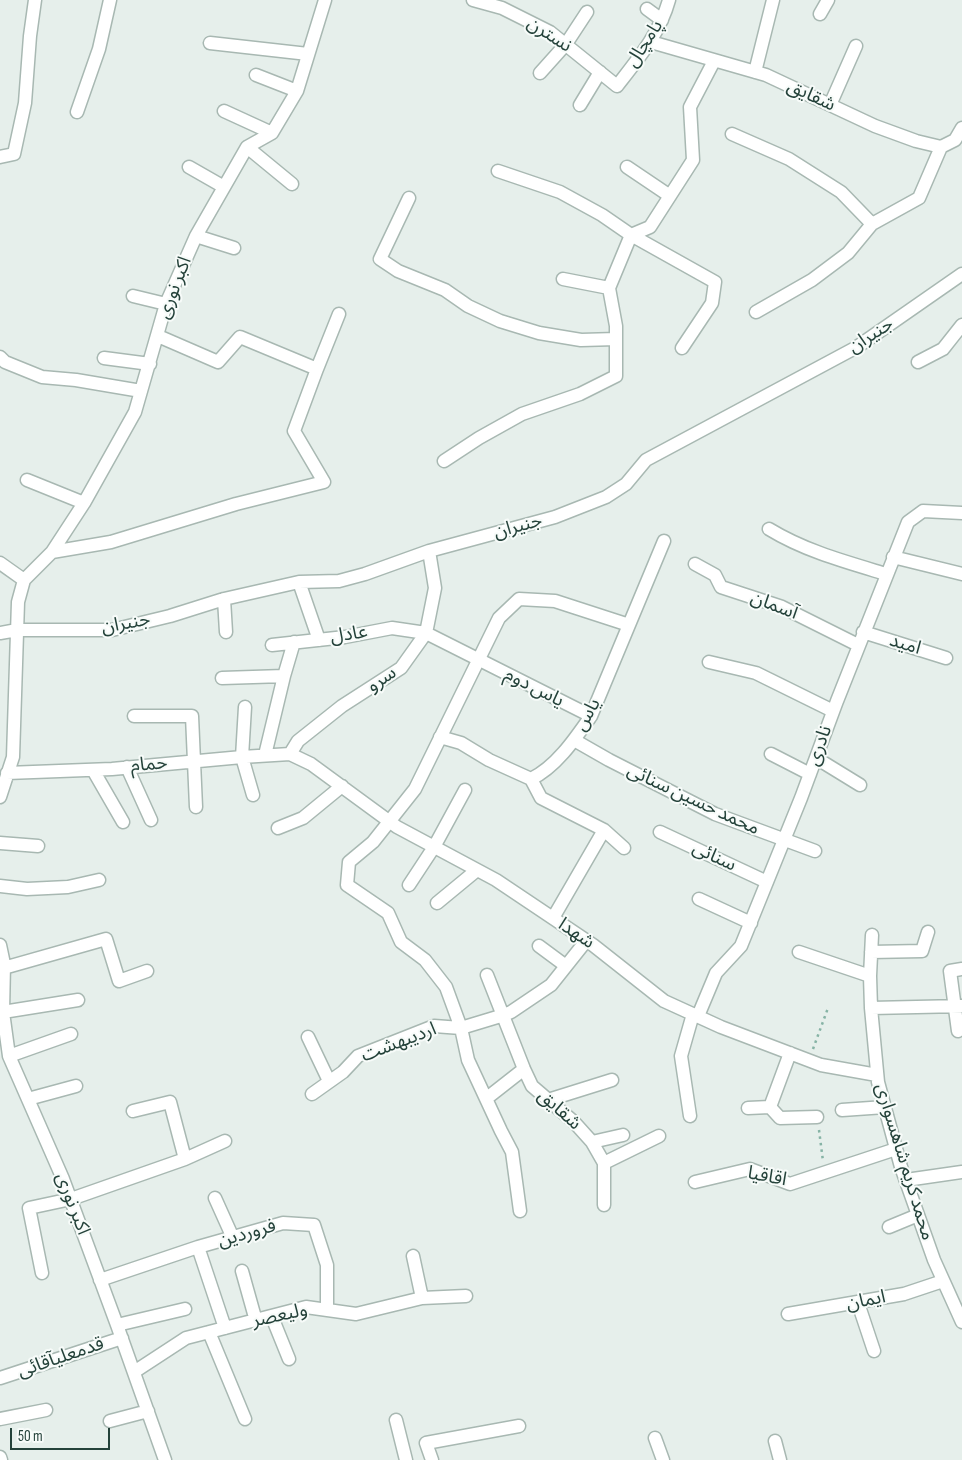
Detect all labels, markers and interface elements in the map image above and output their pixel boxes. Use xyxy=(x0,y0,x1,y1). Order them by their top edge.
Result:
street label: نسترن xyxy=(522,12,576,58)
street label: پامچال xyxy=(621,16,669,72)
street label: شقایق xyxy=(783,75,839,117)
street label: اکبر نوری xyxy=(153,254,197,322)
street label: جنیران xyxy=(844,313,898,359)
street label: جنیران xyxy=(491,510,545,544)
street label: آسمان xyxy=(747,587,801,625)
street label: جنیران xyxy=(100,608,152,640)
street label: عادل xyxy=(329,621,369,649)
street label: امید xyxy=(887,629,923,661)
street label: سرو xyxy=(363,662,401,698)
street label: یاس دوم xyxy=(500,663,568,713)
street label: یاس xyxy=(570,695,606,735)
street label: نادری xyxy=(802,723,838,769)
street label: حمام xyxy=(130,752,168,778)
street label: محمد حسین سنائی xyxy=(623,759,763,841)
street label: سنائی xyxy=(688,837,740,877)
street label: شهدا xyxy=(553,914,599,954)
street label: اردیبهشت xyxy=(358,1018,440,1068)
street label: محمد کریم شاهسواری xyxy=(869,1081,939,1243)
street label: شقایق xyxy=(532,1085,586,1135)
street label: اقاقیا xyxy=(745,1162,789,1192)
street label: اکبر نوری xyxy=(50,1170,94,1238)
street label: فروردین xyxy=(215,1215,279,1253)
street label: ایمان xyxy=(844,1286,888,1316)
street label: ولیعصر xyxy=(250,1299,310,1333)
street label: قدمعلیآقائی xyxy=(15,1333,107,1383)
scale bar xyxy=(12,1418,112,1450)
text: 50 m xyxy=(18,1427,43,1446)

